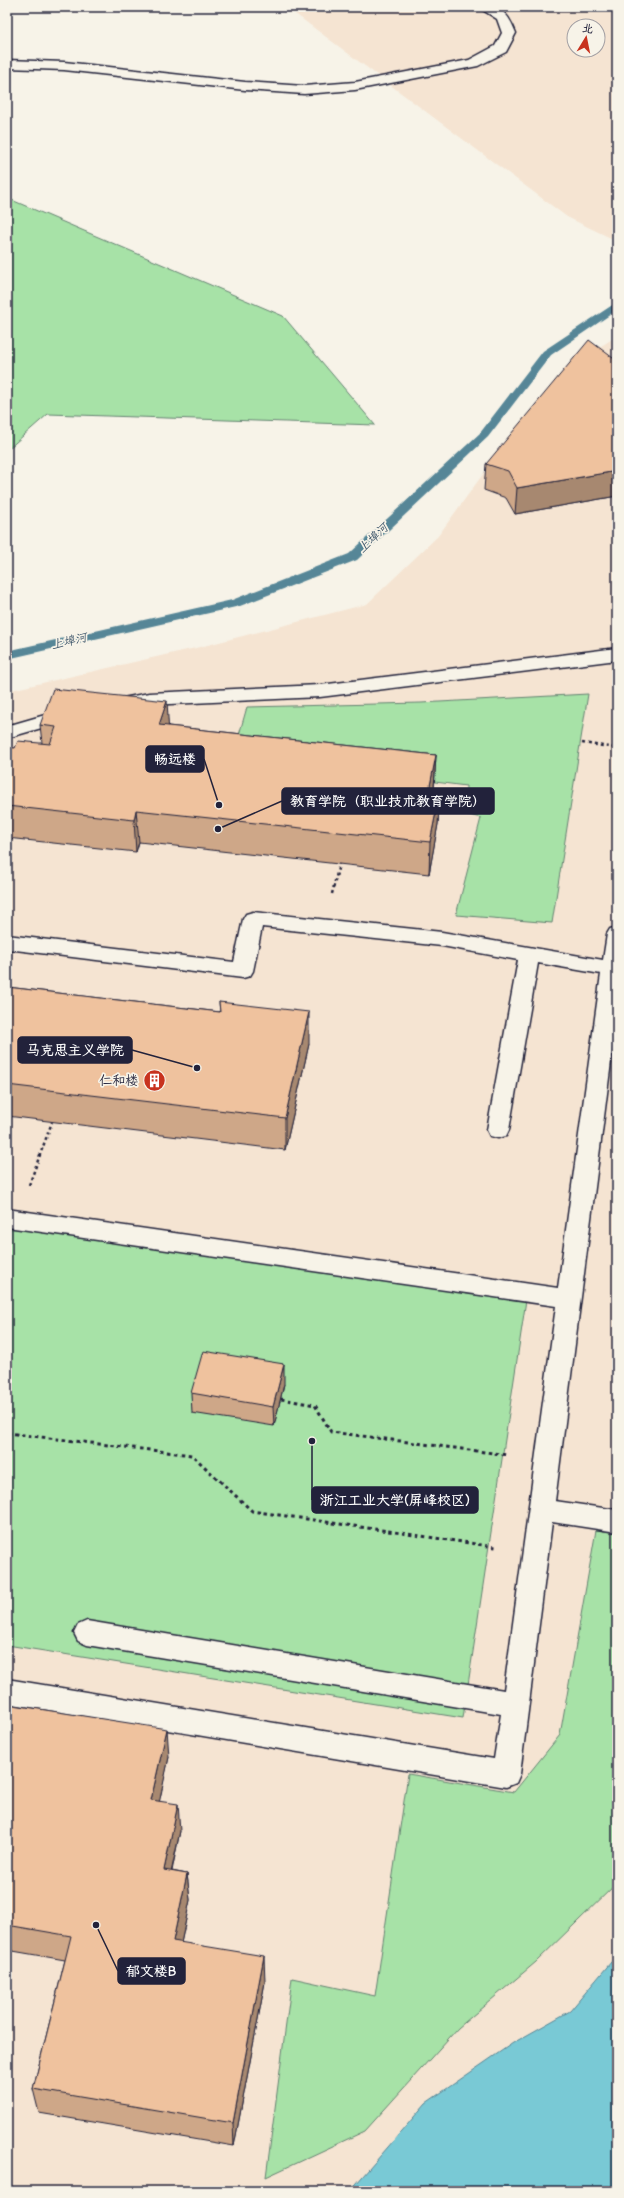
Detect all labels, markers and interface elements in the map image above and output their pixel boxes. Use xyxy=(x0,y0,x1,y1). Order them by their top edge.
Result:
north arrow xyxy=(566,18,606,58)
text: 北 xyxy=(581,21,594,36)
water label: 上埠河 xyxy=(355,519,392,555)
water label: 上埠河 xyxy=(50,630,90,652)
callout: 畅远楼 xyxy=(146,746,204,772)
text: 畅远楼 xyxy=(154,751,196,768)
callout: 教育学院（职业技术教育学院） xyxy=(282,788,494,814)
text: 教育学院（职业技术教育学院） xyxy=(290,793,486,810)
callout: 马克思主义学院 xyxy=(18,1037,132,1063)
text: 马克思主义学院 xyxy=(26,1042,124,1059)
building icon: 仁和楼 xyxy=(141,1067,167,1093)
place label: 仁和楼 xyxy=(99,1073,138,1088)
callout: 浙江工业大学(屏峰校区) xyxy=(312,1487,478,1513)
text: 浙江工业大学(屏峰校区) xyxy=(320,1492,470,1509)
callout: 郁文楼B xyxy=(118,1958,185,1984)
text: 郁文楼B xyxy=(126,1963,177,1980)

